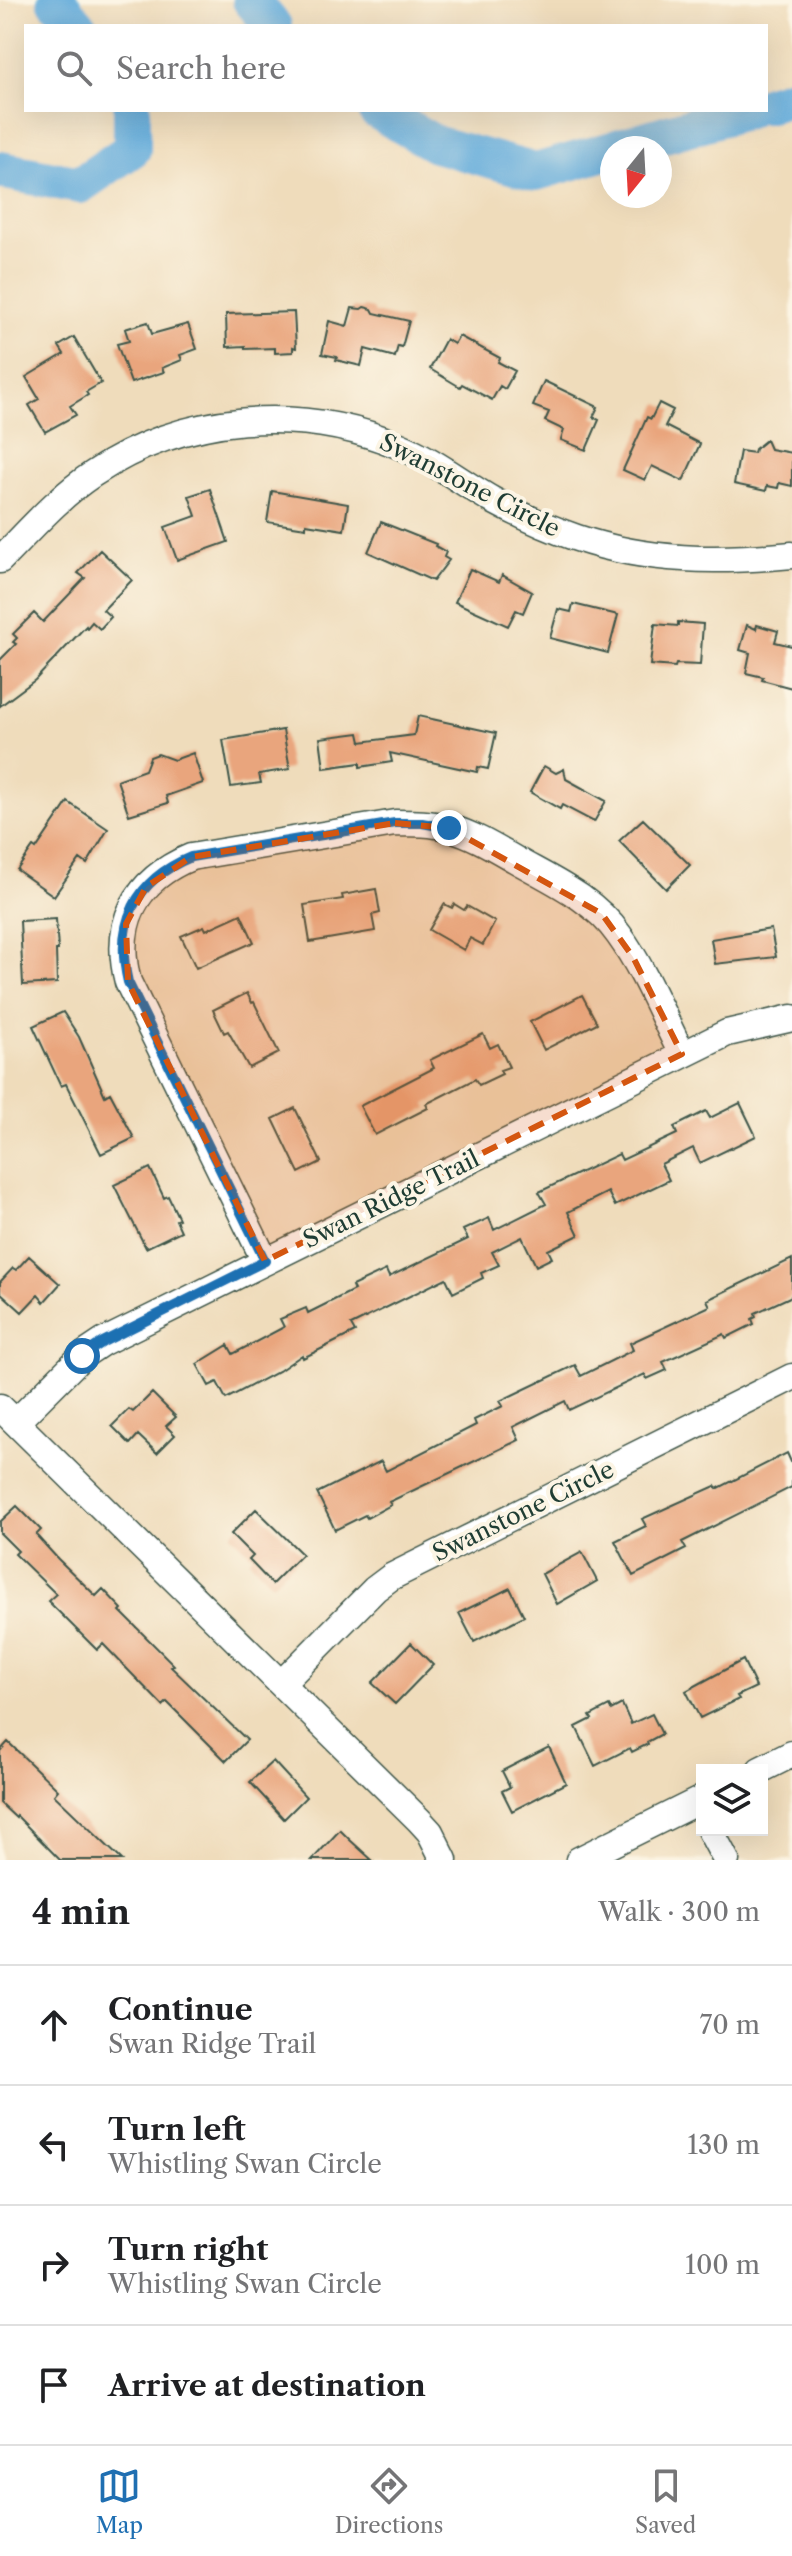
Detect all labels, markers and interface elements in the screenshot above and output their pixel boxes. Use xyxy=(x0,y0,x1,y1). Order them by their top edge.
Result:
search box xyxy=(24,24,768,112)
icon: search xyxy=(52,46,96,90)
text: Search here xyxy=(116,50,286,87)
north arrow xyxy=(600,136,672,208)
street label: Swanstone Circle xyxy=(375,427,565,543)
route end xyxy=(431,810,467,846)
street label: Swan Ridge Trail xyxy=(298,1144,484,1254)
route start xyxy=(64,1338,100,1374)
street label: Swanstone Circle xyxy=(428,1455,618,1567)
map controls xyxy=(696,1764,768,1836)
button: layers xyxy=(696,1764,768,1836)
text: 4 min xyxy=(32,1891,130,1933)
text: Walk · 300 m xyxy=(598,1896,760,1928)
text: Continue xyxy=(108,1991,253,2028)
icon: ahead xyxy=(32,2003,76,2047)
text: 70 m xyxy=(700,2009,760,2041)
text: Swan Ridge Trail xyxy=(108,2028,316,2060)
text: Turn left xyxy=(108,2111,245,2148)
icon: left xyxy=(32,2123,76,2167)
text: 130 m xyxy=(687,2129,760,2161)
text: Whistling Swan Circle xyxy=(108,2148,382,2180)
text: Turn right xyxy=(108,2231,268,2268)
icon: right xyxy=(32,2243,76,2287)
text: 100 m xyxy=(685,2249,760,2281)
text: Whistling Swan Circle xyxy=(108,2268,382,2300)
icon: arrive xyxy=(32,2363,76,2407)
text: Arrive at destination xyxy=(108,2367,426,2404)
tab: Map xyxy=(96,2464,143,2539)
tab: Directions xyxy=(335,2464,443,2539)
tab: Saved xyxy=(635,2464,696,2539)

